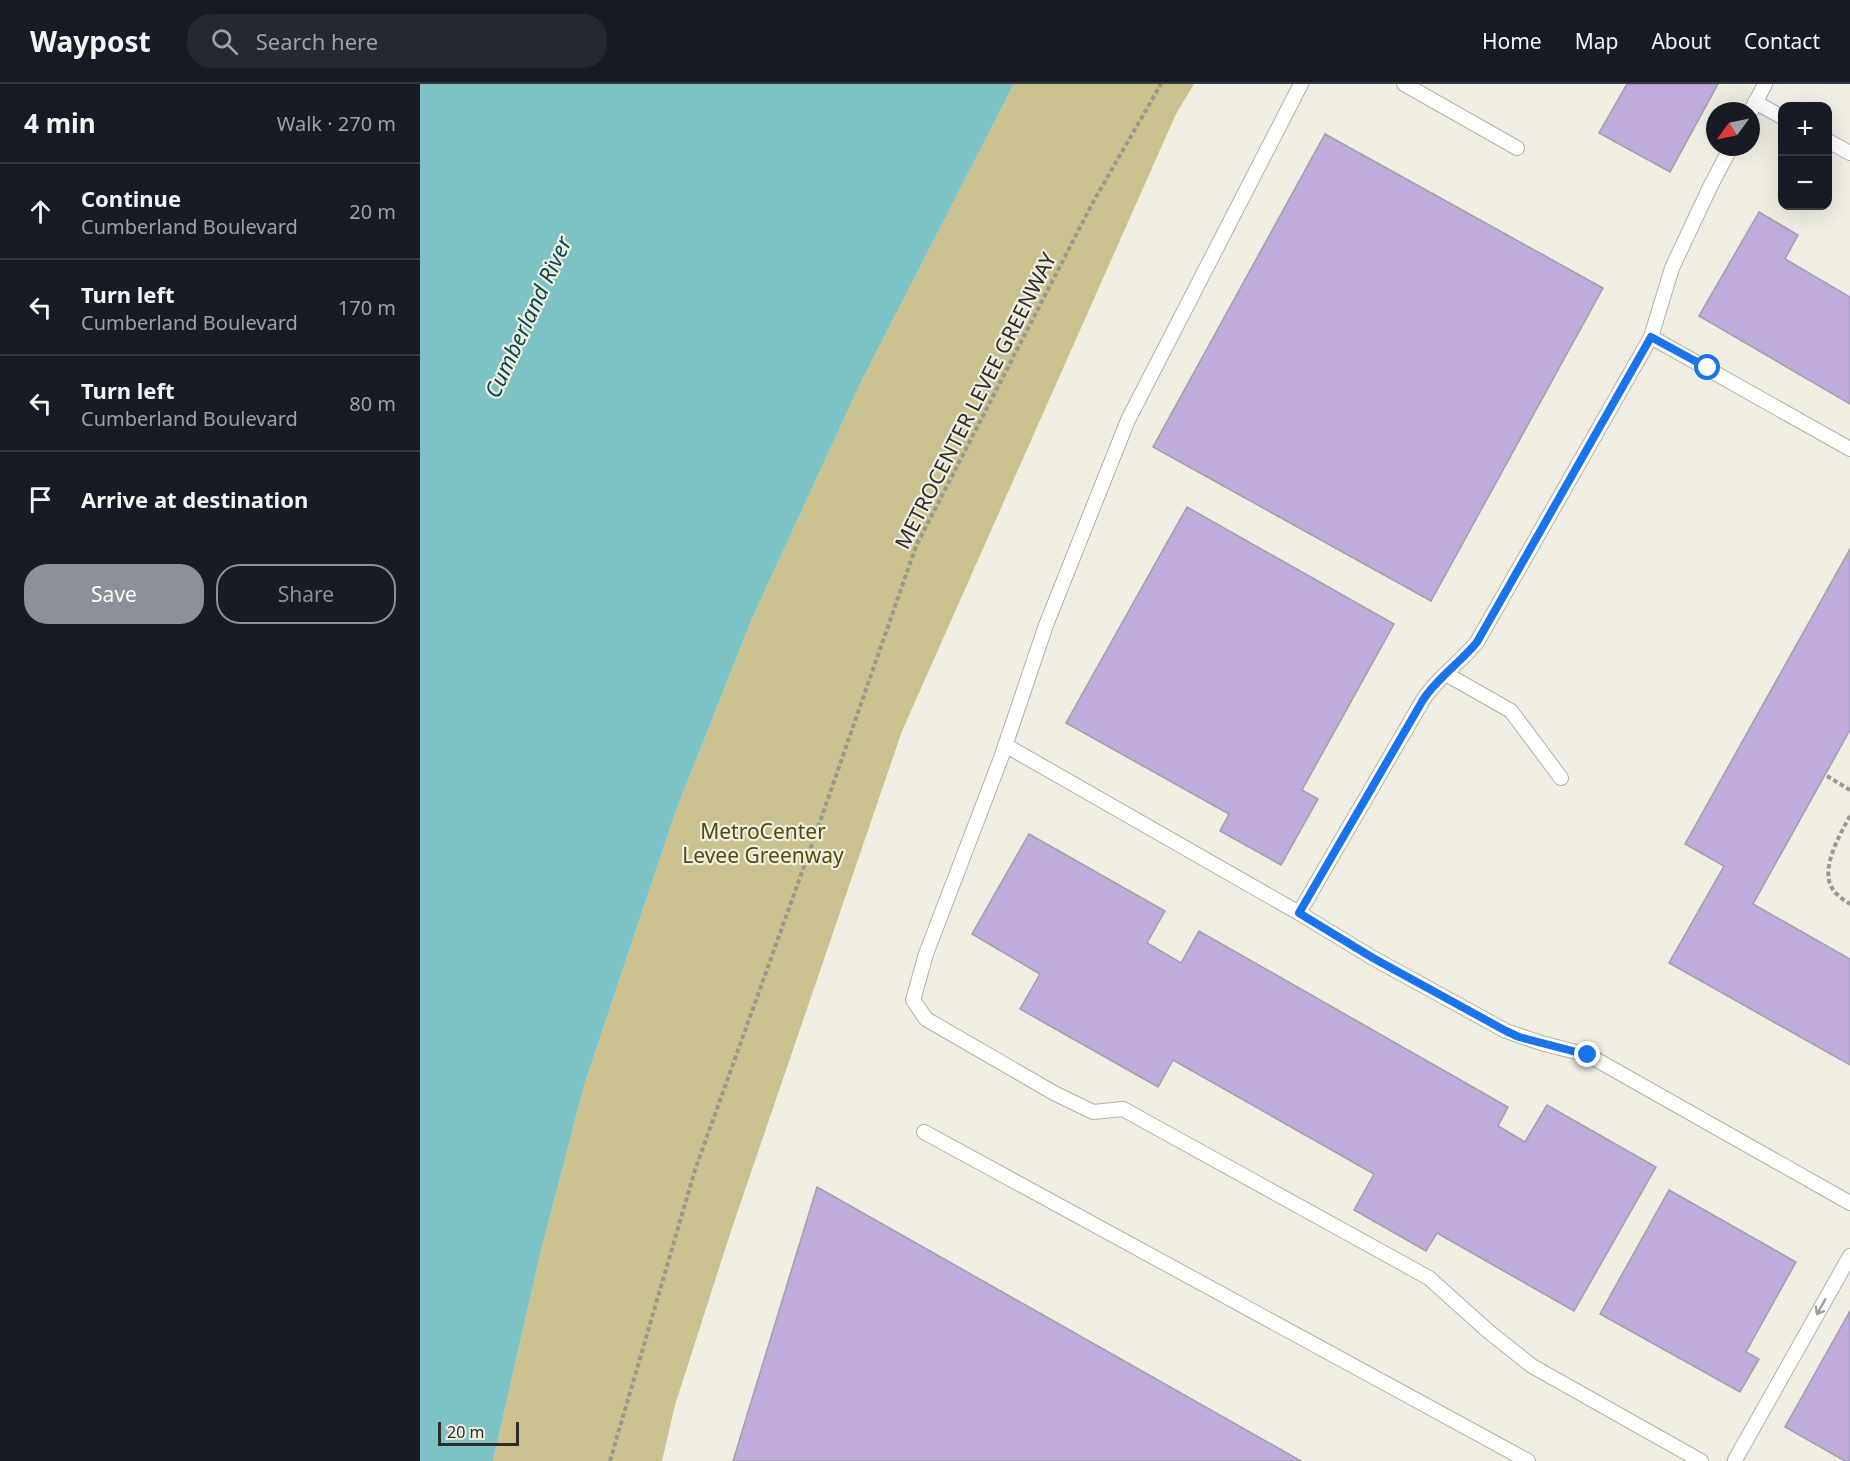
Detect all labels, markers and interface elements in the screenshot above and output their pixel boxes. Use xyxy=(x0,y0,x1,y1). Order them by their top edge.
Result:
search box xyxy=(187,14,607,68)
text: Waypost xyxy=(30,22,151,60)
icon: search xyxy=(208,25,241,58)
text: Search here xyxy=(256,26,378,56)
text: Home xyxy=(1482,27,1542,55)
text: Map xyxy=(1575,27,1618,55)
text: About xyxy=(1651,27,1711,55)
text: Contact xyxy=(1744,27,1820,55)
north arrow xyxy=(1706,102,1760,156)
map controls xyxy=(1778,102,1832,210)
button: + xyxy=(1778,102,1832,156)
text: 4 min xyxy=(24,105,96,141)
text: Walk · 270 m xyxy=(277,110,396,137)
button: − xyxy=(1778,156,1832,210)
text: Continue xyxy=(81,183,181,213)
icon: ahead xyxy=(24,195,57,228)
text: 20 m xyxy=(349,198,396,225)
text: Cumberland Boulevard xyxy=(81,213,298,240)
water label: Cumberland River xyxy=(477,230,578,402)
street label: METROCENTER LEVEE GREENWAY xyxy=(888,247,1062,554)
text: Turn left xyxy=(81,279,175,309)
icon: left xyxy=(24,291,57,324)
text: 170 m xyxy=(338,294,396,321)
text: Cumberland Boulevard xyxy=(81,309,298,336)
route start xyxy=(1694,354,1720,380)
text: Turn left xyxy=(81,375,175,405)
icon: left xyxy=(24,387,57,420)
text: 80 m xyxy=(349,390,396,417)
text: Cumberland Boulevard xyxy=(81,405,298,432)
icon: arrive xyxy=(24,483,57,516)
text: Arrive at destination xyxy=(81,484,308,514)
button: Save xyxy=(24,564,204,624)
button: Share xyxy=(216,564,396,624)
park label: MetroCenter Levee Greenway xyxy=(682,817,844,869)
route end xyxy=(1574,1041,1600,1067)
one-way arrow xyxy=(1815,1298,1827,1315)
scale bar xyxy=(438,1419,519,1446)
text: 20 m xyxy=(447,1421,484,1443)

